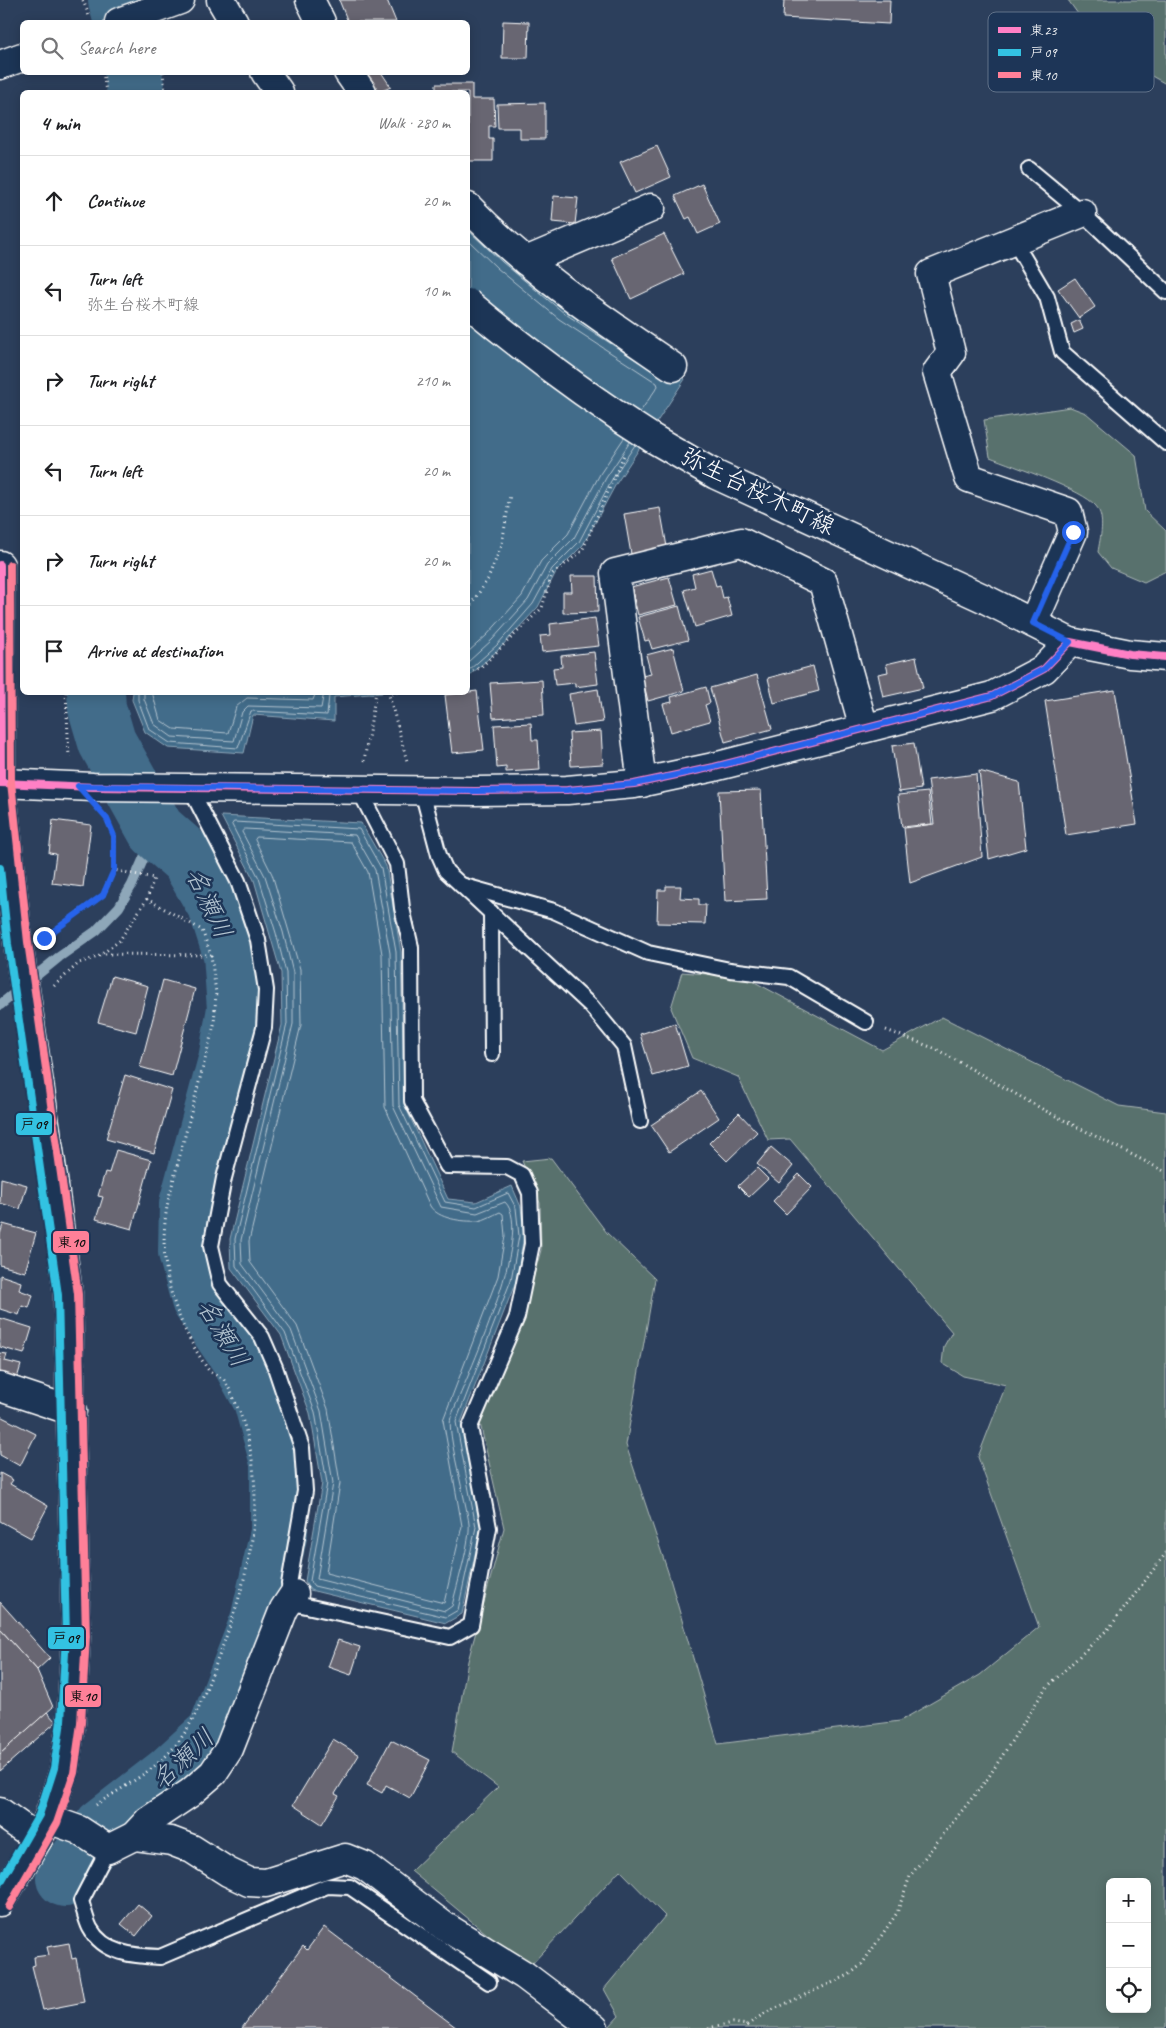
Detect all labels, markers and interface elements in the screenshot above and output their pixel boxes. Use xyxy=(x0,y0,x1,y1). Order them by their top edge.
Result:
legend xyxy=(988,12,1154,92)
search box xyxy=(20,20,470,75)
text: 東23 xyxy=(1030,22,1058,39)
icon: search xyxy=(38,34,66,62)
text: Search here xyxy=(78,36,155,60)
text: 戸09 xyxy=(1030,44,1058,61)
text: 東10 xyxy=(1030,67,1058,84)
text: 4 min xyxy=(40,110,80,136)
text: Walk · 280 m xyxy=(378,113,450,133)
icon: ahead xyxy=(40,187,68,215)
text: Continue xyxy=(87,189,144,213)
text: 20 m xyxy=(423,191,450,211)
text: Turn left xyxy=(87,267,142,291)
icon: left xyxy=(40,277,68,305)
text: 10 m xyxy=(423,281,450,301)
text: 弥生台桜木町線 xyxy=(87,295,199,315)
icon: right xyxy=(40,367,68,395)
text: Turn right xyxy=(87,369,154,393)
text: 210 m xyxy=(416,371,450,391)
street label: 弥生台桜木町線 xyxy=(676,441,840,541)
icon: left xyxy=(40,457,68,485)
text: Turn left xyxy=(87,459,142,483)
text: 20 m xyxy=(423,461,450,481)
route start xyxy=(1062,521,1085,544)
icon: right xyxy=(40,547,68,575)
text: Turn right xyxy=(87,549,154,573)
text: 20 m xyxy=(423,551,450,571)
icon: arrive xyxy=(40,637,68,665)
text: Arrive at destination xyxy=(87,639,223,663)
water label: 名瀬川 xyxy=(179,862,239,944)
route end xyxy=(33,927,56,950)
line badge: 戸09 xyxy=(15,1112,53,1136)
text: 戸09 xyxy=(21,1116,49,1133)
line badge: 東10 xyxy=(52,1230,90,1254)
text: 東10 xyxy=(58,1234,86,1251)
water label: 名瀬川 xyxy=(190,1293,256,1373)
line badge: 戸09 xyxy=(47,1626,85,1650)
text: 戸09 xyxy=(53,1630,81,1647)
line badge: 東10 xyxy=(64,1684,102,1708)
text: 東10 xyxy=(70,1688,98,1705)
water label: 名瀬川 xyxy=(145,1722,221,1796)
map controls xyxy=(1106,1878,1151,2013)
button: + xyxy=(1106,1878,1151,1923)
button: − xyxy=(1106,1923,1151,1968)
button: locate xyxy=(1106,1968,1151,2013)

